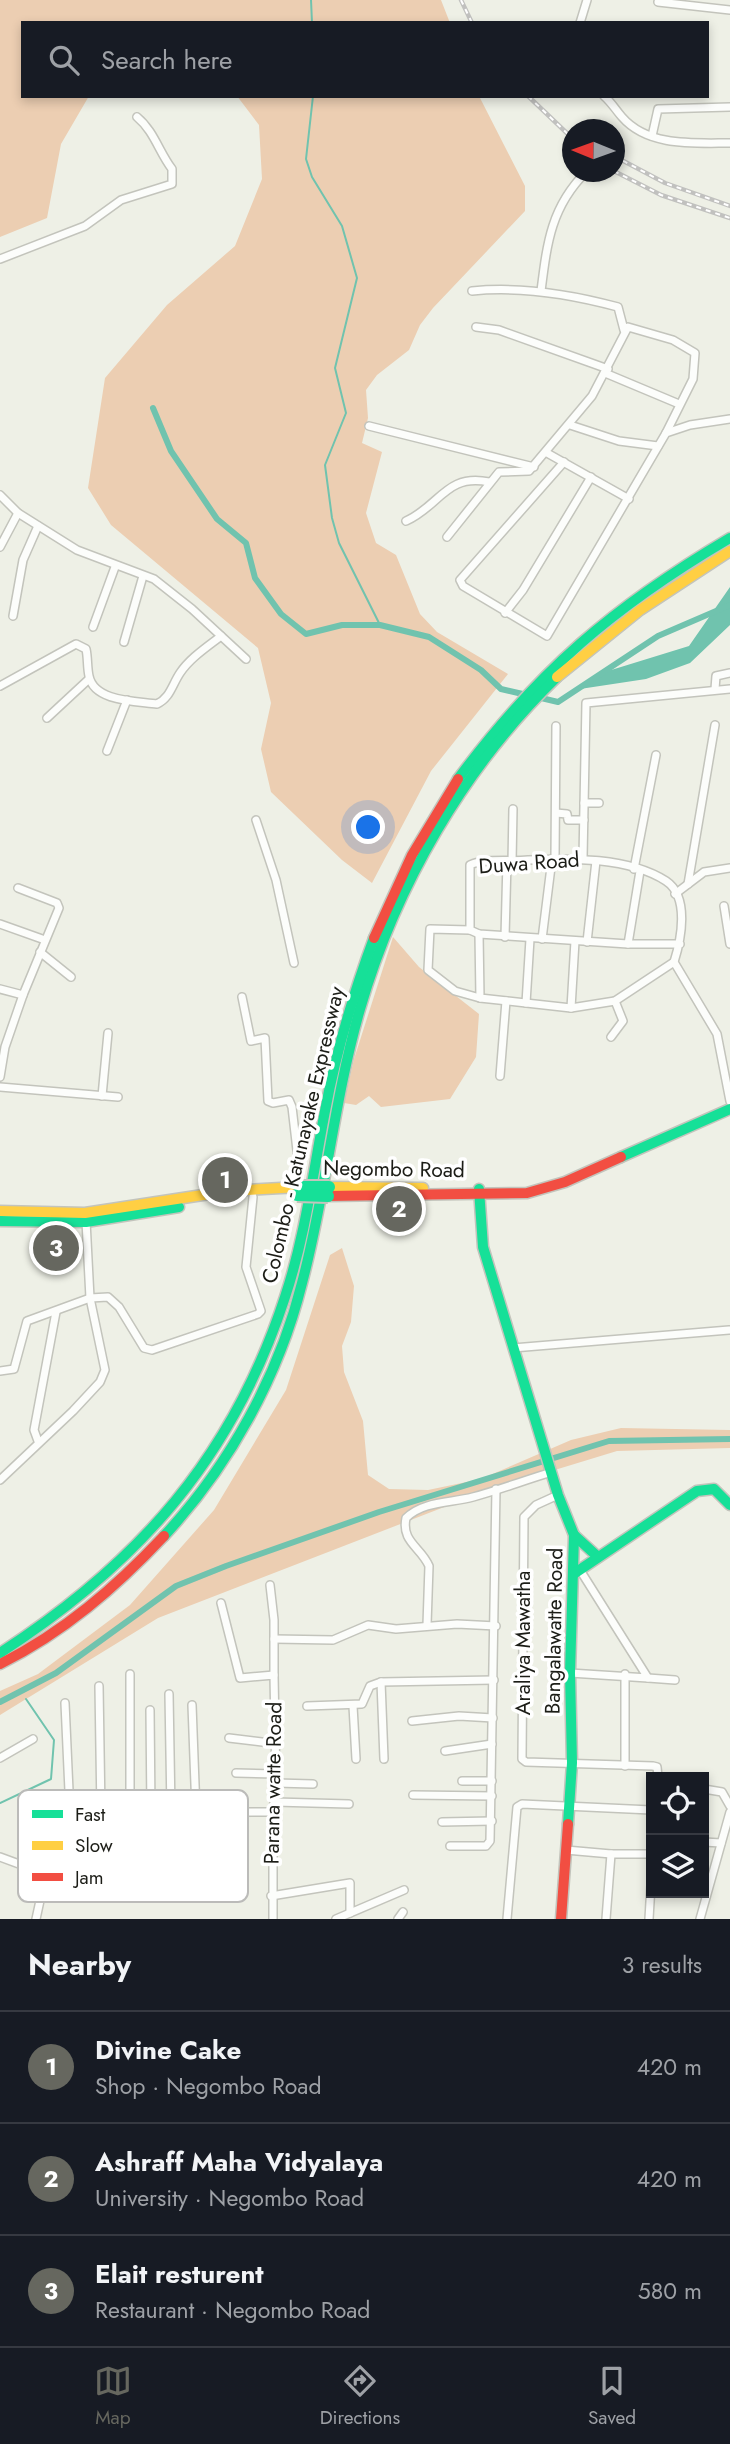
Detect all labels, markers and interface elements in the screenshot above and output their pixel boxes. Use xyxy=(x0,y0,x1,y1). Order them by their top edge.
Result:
search box xyxy=(21,21,709,98)
icon: search xyxy=(45,41,83,79)
text: Search here xyxy=(101,41,233,79)
north arrow xyxy=(562,119,625,182)
your location xyxy=(351,810,385,844)
street label: Duwa Road xyxy=(477,845,581,881)
street label: Colombo - Katunayake Expressway xyxy=(254,983,352,1286)
street label: Negombo Road xyxy=(323,1153,465,1185)
pin: 1 xyxy=(202,1154,248,1206)
pin: 2 xyxy=(376,1183,422,1235)
pin: 3 xyxy=(33,1222,79,1274)
street label: Bangalawatte Road xyxy=(538,1547,570,1715)
street label: Araliya Mawatha xyxy=(508,1571,538,1715)
street label: Parana watte Road xyxy=(257,1701,289,1865)
map controls xyxy=(646,1772,709,1898)
button: locate xyxy=(646,1772,709,1835)
legend xyxy=(18,1790,248,1902)
text: Fast xyxy=(75,1801,106,1828)
text: Slow xyxy=(75,1832,113,1859)
button: layers xyxy=(646,1835,709,1898)
text: Jam xyxy=(72,1864,104,1891)
text: Nearby xyxy=(28,1943,131,1986)
text: 3 results xyxy=(622,1948,702,1982)
text: Divine Cake xyxy=(95,2031,242,2069)
text: 1 xyxy=(45,2050,57,2084)
text: 420 m xyxy=(637,2050,702,2084)
text: Shop · Negombo Road xyxy=(95,2069,322,2103)
text: Ashraff Maha Vidyalaya xyxy=(95,2143,383,2181)
text: 2 xyxy=(43,2162,59,2196)
text: 420 m xyxy=(637,2162,702,2196)
text: University · Negombo Road xyxy=(95,2181,364,2215)
text: Elait resturent xyxy=(95,2255,264,2293)
text: 3 xyxy=(44,2274,58,2308)
text: 580 m xyxy=(638,2274,702,2308)
text: Restaurant · Negombo Road xyxy=(95,2293,370,2327)
tab: Map xyxy=(94,2362,132,2431)
tab: Directions xyxy=(320,2362,400,2431)
tab: Saved xyxy=(588,2362,636,2431)

